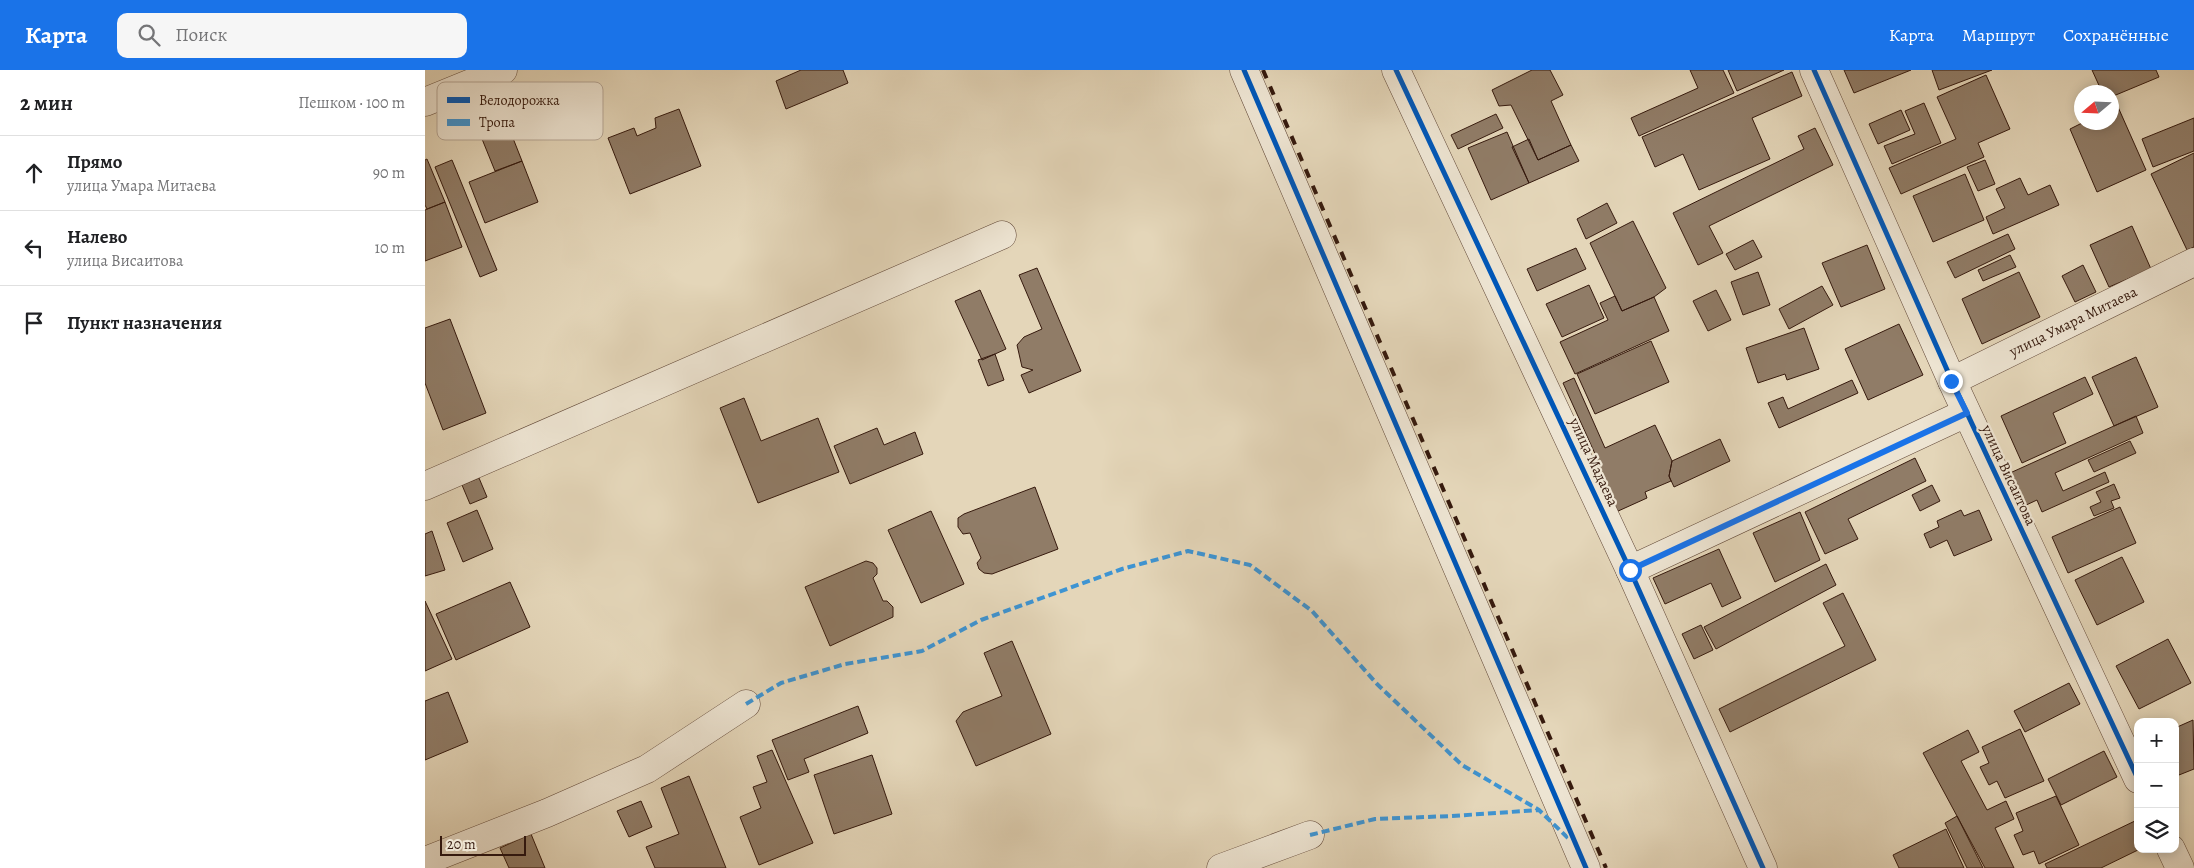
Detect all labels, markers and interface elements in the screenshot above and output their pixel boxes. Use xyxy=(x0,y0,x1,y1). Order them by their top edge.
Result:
search box xyxy=(117,13,467,58)
text: Карта xyxy=(25,19,87,51)
icon: search xyxy=(135,21,163,49)
text: Поиск xyxy=(175,22,227,48)
text: Карта xyxy=(1889,23,1934,47)
text: Маршрут xyxy=(1962,23,2035,47)
text: Сохранённые xyxy=(2063,23,2169,47)
legend xyxy=(437,82,603,140)
north arrow xyxy=(2074,85,2119,130)
text: 2 мин xyxy=(20,89,73,117)
text: Велодорожка xyxy=(479,91,560,110)
text: Пешком · 100 m xyxy=(298,92,405,114)
text: Тропа xyxy=(479,113,516,132)
text: Прямо xyxy=(67,149,122,175)
icon: ahead xyxy=(20,159,48,187)
text: 90 m xyxy=(373,162,405,184)
text: улица Умара Митаева xyxy=(67,175,216,197)
text: Налево xyxy=(67,224,127,250)
icon: left xyxy=(20,234,48,262)
text: 10 m xyxy=(375,237,405,259)
text: улица Висаитова xyxy=(67,250,183,272)
street label: улица Умара Митаева xyxy=(2005,282,2140,362)
icon: arrive xyxy=(20,309,48,337)
text: Пункт назначения xyxy=(67,310,222,336)
route end xyxy=(1940,370,1963,393)
street label: улица Мадаева xyxy=(1564,413,1623,510)
street label: улица Висаитова xyxy=(1976,420,2041,529)
route start xyxy=(1619,559,1642,582)
map controls xyxy=(2134,718,2179,853)
button: + xyxy=(2134,718,2179,763)
button: − xyxy=(2134,763,2179,808)
button: layers xyxy=(2134,808,2179,853)
scale bar xyxy=(440,833,526,856)
text: 20 m xyxy=(447,835,476,854)

